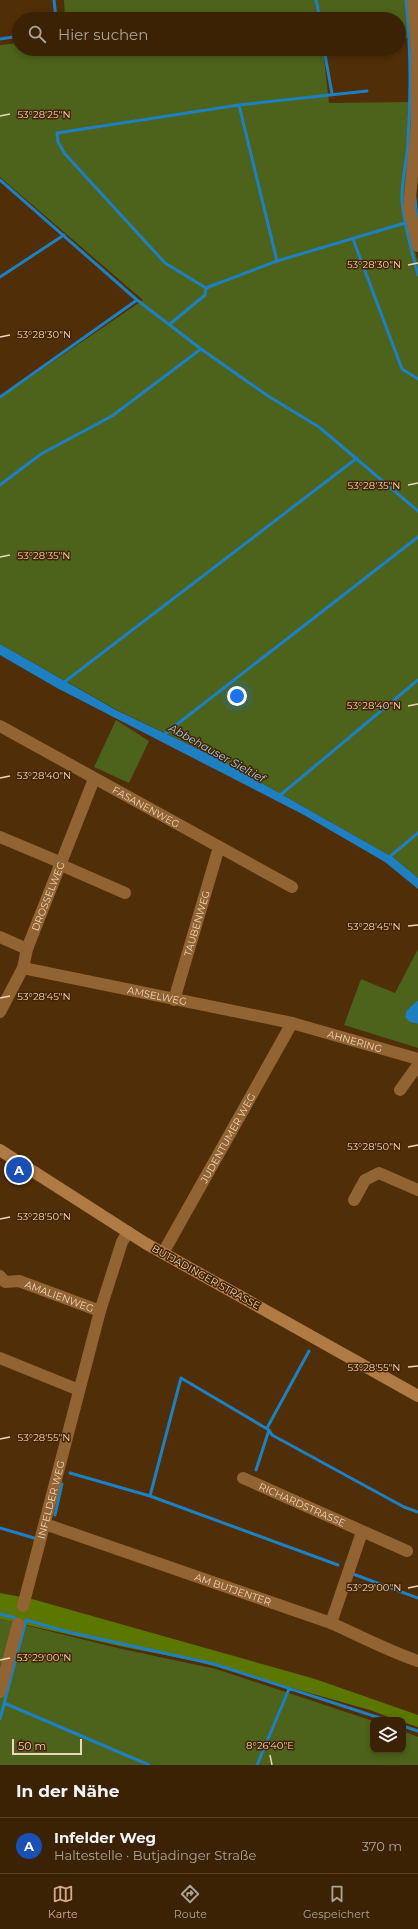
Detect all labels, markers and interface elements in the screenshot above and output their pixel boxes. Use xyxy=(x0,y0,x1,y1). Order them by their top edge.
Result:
search box xyxy=(12,12,406,56)
icon: search xyxy=(26,23,48,45)
text: Hier suchen xyxy=(58,25,148,44)
text: 53°28'25"N xyxy=(17,108,71,121)
text: 53°28'30"N xyxy=(347,258,401,271)
text: 53°28'30"N xyxy=(17,328,71,341)
text: 53°28'35"N xyxy=(348,479,400,492)
text: 53°28'35"N xyxy=(18,549,70,562)
your location xyxy=(227,686,247,706)
text: 53°28'40"N xyxy=(347,699,401,712)
water label: Abbehauser Sieltief xyxy=(165,720,270,786)
text: 53°28'40"N xyxy=(17,769,71,782)
street label: FASANENWEG xyxy=(110,783,182,830)
street label: DROSSELWEG xyxy=(28,859,67,933)
street label: TAUBENWEG xyxy=(181,889,212,958)
text: 53°28'45"N xyxy=(347,920,401,933)
street label: AMSELWEG xyxy=(126,983,188,1008)
text: 53°28'45"N xyxy=(17,990,71,1003)
street label: AHNERING xyxy=(326,1027,384,1055)
street label: JUDENTUMER WEG xyxy=(197,1091,258,1186)
text: 53°28'50"N xyxy=(347,1140,401,1153)
pin: A xyxy=(6,1155,32,1185)
text: 53°28'50"N xyxy=(17,1210,71,1223)
street label: BUTJADINGER STRASSE xyxy=(150,1242,263,1312)
street label: AMALIENWEG xyxy=(23,1277,96,1315)
text: 53°28'55"N xyxy=(348,1361,400,1374)
text: 53°28'55"N xyxy=(18,1431,70,1444)
street label: INFELDER WEG xyxy=(34,1459,67,1540)
street label: RICHARDSTRASSE xyxy=(257,1480,348,1529)
street label: AM BUTJENTER xyxy=(193,1570,273,1608)
text: 53°29'00"N xyxy=(347,1581,401,1594)
text: 53°29'00"N xyxy=(17,1651,71,1664)
map controls xyxy=(370,1717,406,1753)
button: layers xyxy=(370,1717,406,1753)
scale bar xyxy=(12,1737,82,1756)
text: 50 m xyxy=(18,1739,46,1753)
text: 8°26'40"E xyxy=(246,1739,294,1752)
text: In der Nähe xyxy=(16,1781,120,1801)
text: Infelder Weg xyxy=(54,1828,156,1847)
text: A xyxy=(24,1838,34,1854)
text: 370 m xyxy=(362,1838,402,1854)
text: Haltestelle · Butjadinger Straße xyxy=(54,1847,256,1863)
tab: Karte xyxy=(48,1883,78,1921)
tab: Route xyxy=(174,1883,207,1921)
tab: Gespeichert xyxy=(303,1883,370,1921)

